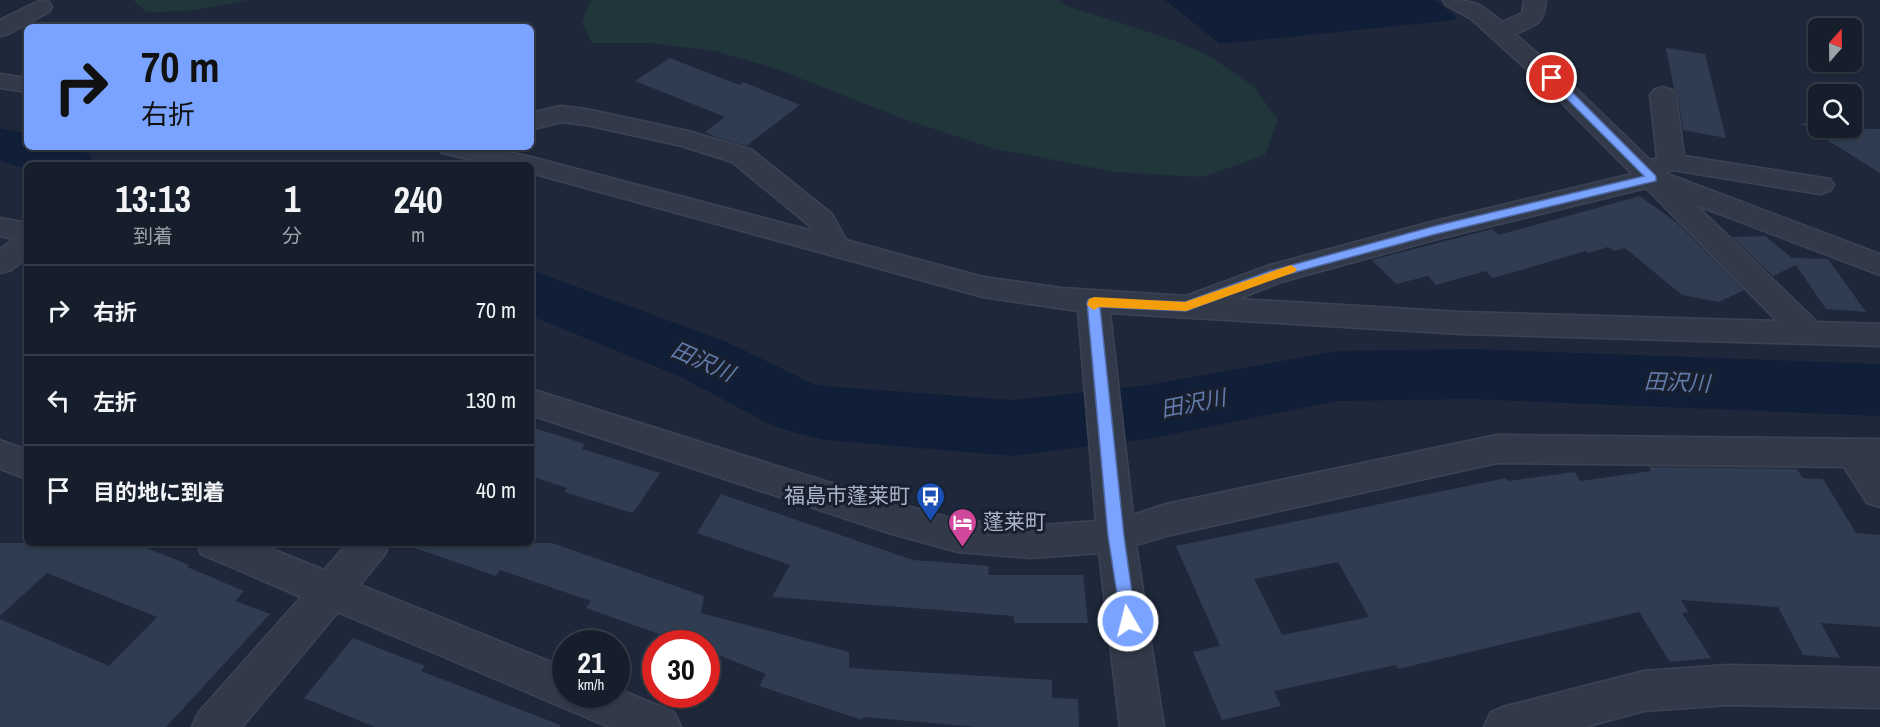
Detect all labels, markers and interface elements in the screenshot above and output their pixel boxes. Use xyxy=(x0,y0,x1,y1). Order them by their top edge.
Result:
north arrow xyxy=(1808,18,1862,72)
map controls xyxy=(1808,18,1862,138)
text: 70 m xyxy=(141,39,220,95)
icon: right xyxy=(42,48,120,126)
pin xyxy=(1526,52,1577,103)
icon: arrive xyxy=(1535,61,1568,94)
button: search xyxy=(1808,84,1862,138)
text: 右折 xyxy=(141,96,195,132)
text: 13:13 xyxy=(115,175,191,223)
text: 1 xyxy=(284,175,300,223)
text: 240 xyxy=(393,176,443,224)
text: m xyxy=(411,221,425,248)
text: 到着 xyxy=(133,222,173,249)
text: 分 xyxy=(282,222,302,249)
icon: right xyxy=(42,294,75,327)
text: 70 m xyxy=(476,295,516,325)
text: 右折 xyxy=(93,297,137,327)
water label: 田沢川 xyxy=(667,334,741,389)
water label: 田沢川 xyxy=(1643,366,1712,398)
water label: 田沢川 xyxy=(1158,382,1230,424)
icon: left xyxy=(42,384,75,417)
text: 130 m xyxy=(466,385,516,415)
text: 左折 xyxy=(93,387,137,417)
icon: arrive xyxy=(42,474,75,507)
text: 40 m xyxy=(476,475,516,505)
text: 目的地に到着 xyxy=(93,477,225,507)
bus stop icon: 福島市蓬莱町 xyxy=(915,480,947,522)
place label: 福島市蓬莱町 xyxy=(784,481,910,510)
hotel icon: 蓬莱町 xyxy=(946,506,978,548)
place label: 蓬莱町 xyxy=(983,507,1046,536)
position arrow xyxy=(1096,589,1160,653)
speed limit sign: 30 xyxy=(642,630,720,708)
text: 21 xyxy=(577,642,605,682)
text: km/h xyxy=(578,674,604,695)

